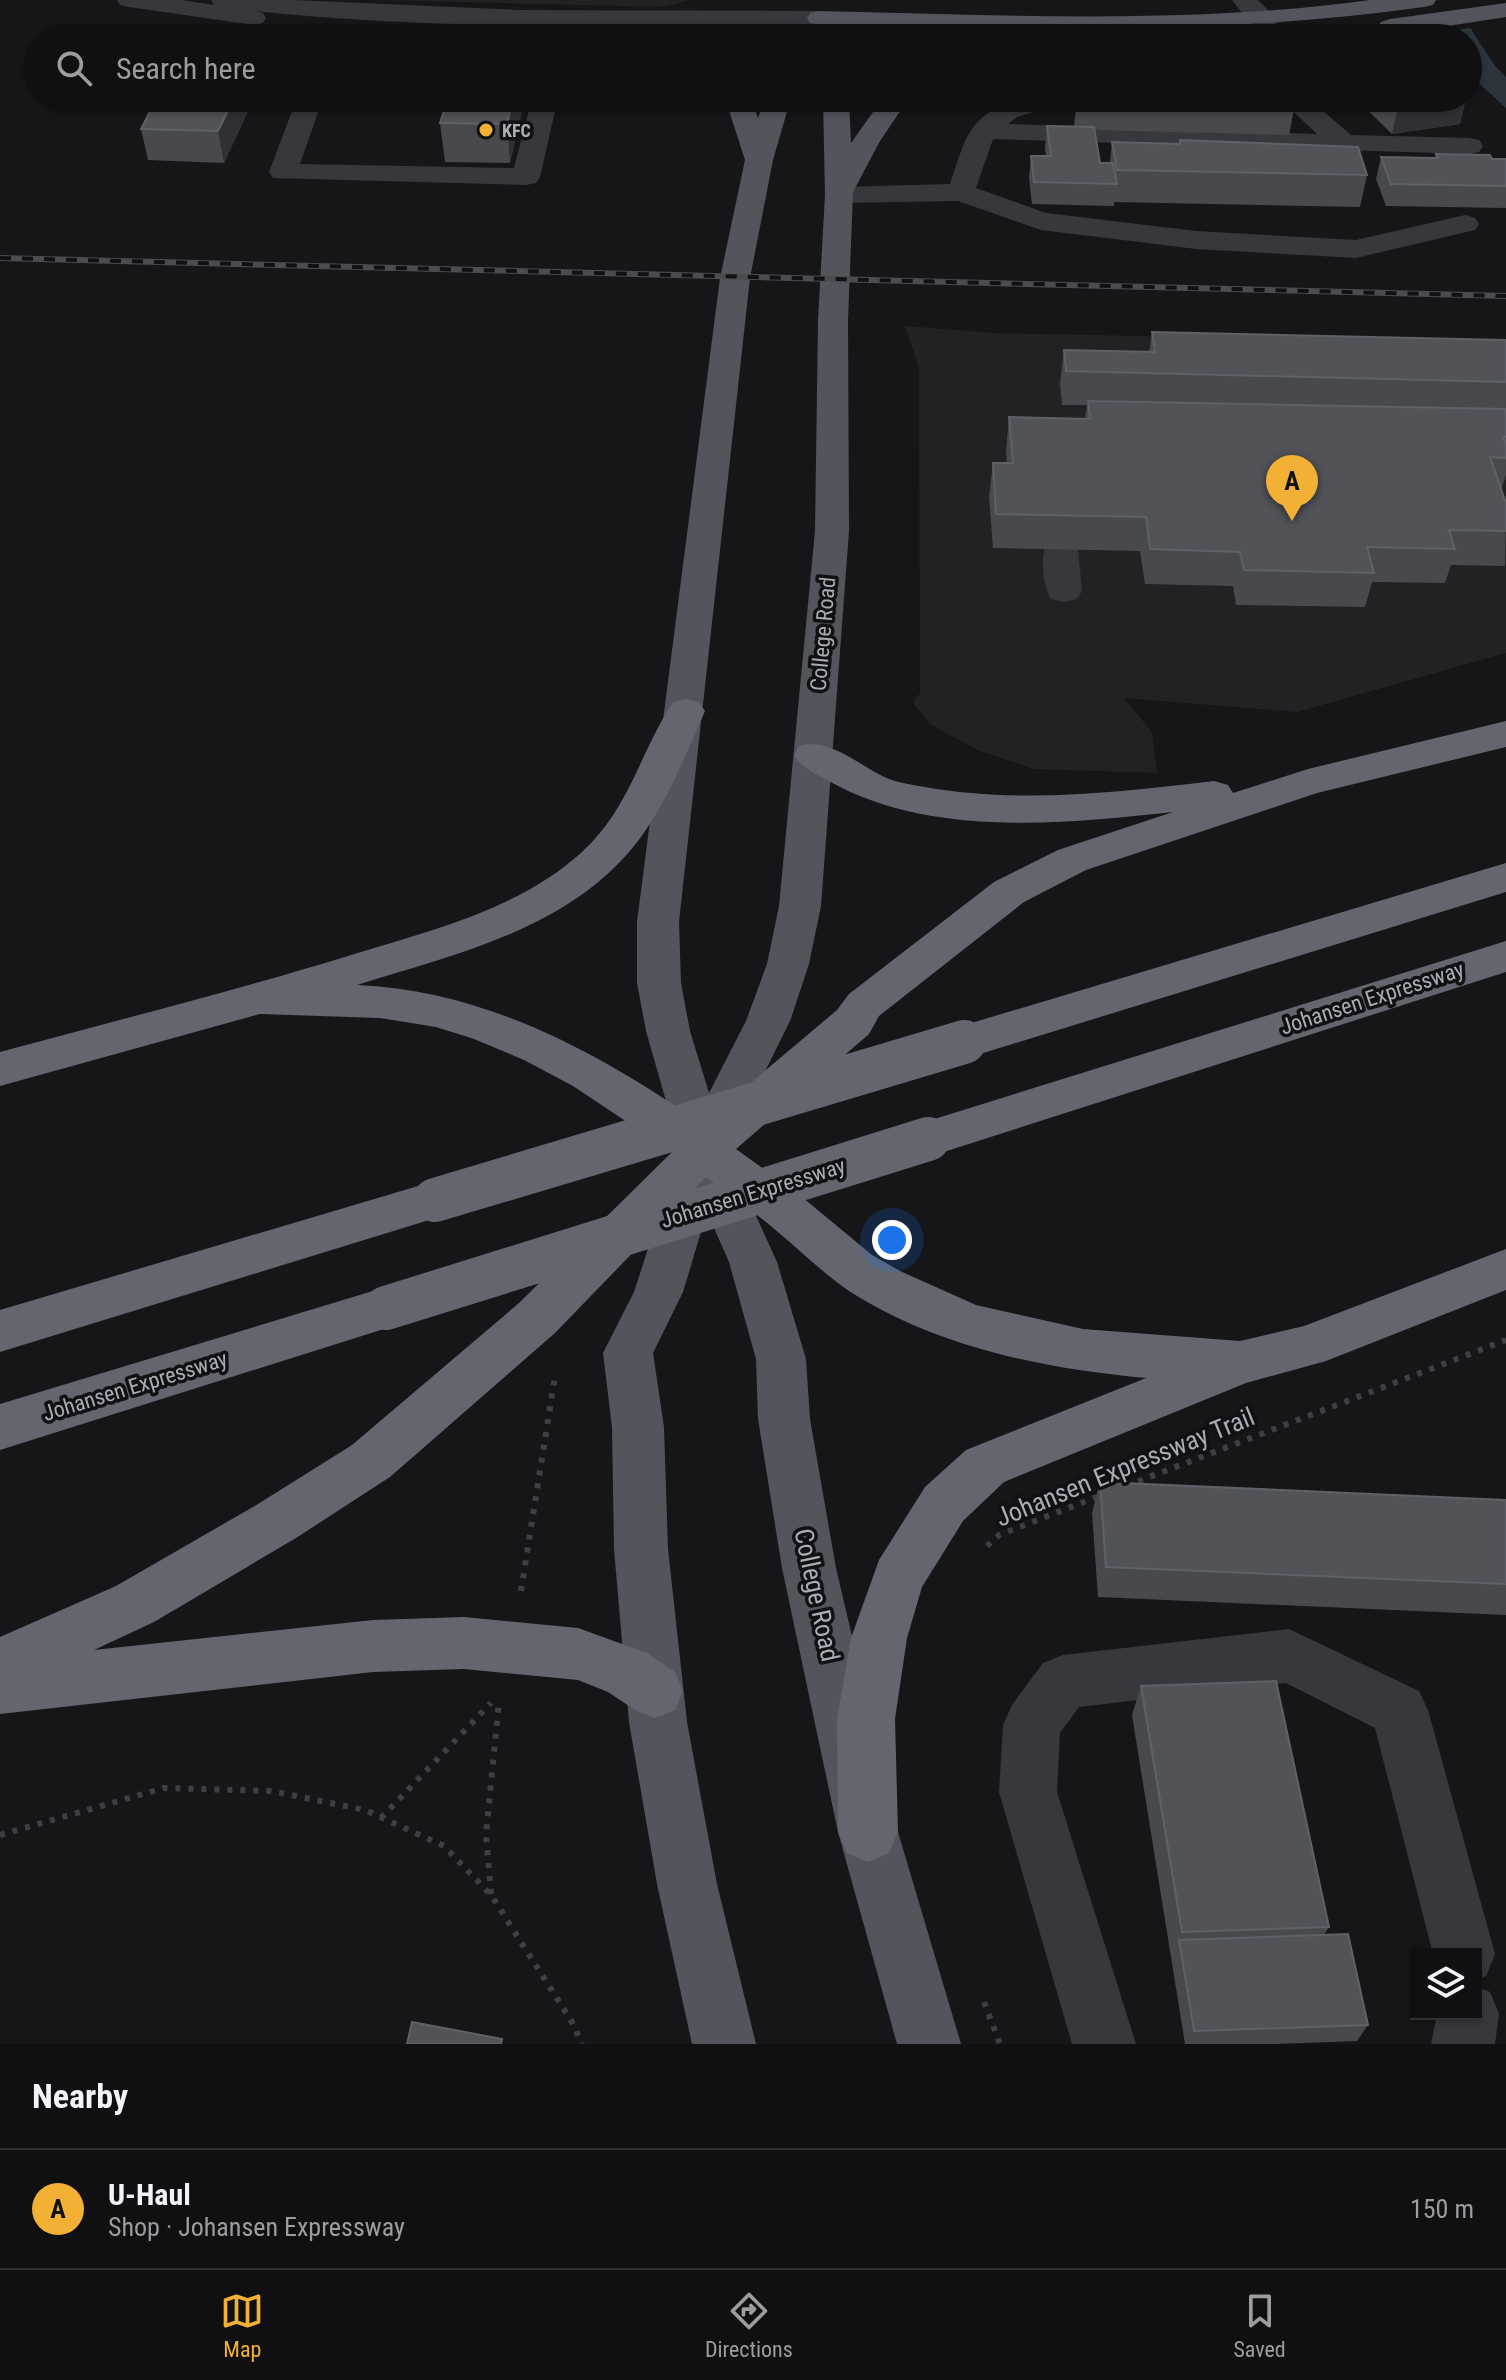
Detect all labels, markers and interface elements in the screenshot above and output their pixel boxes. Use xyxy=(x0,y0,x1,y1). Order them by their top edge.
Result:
search box xyxy=(24,24,1482,112)
icon: search xyxy=(52,46,96,90)
text: Search here xyxy=(116,51,256,86)
place label: KFC xyxy=(502,120,531,141)
marker: KFC xyxy=(477,121,495,139)
pin: A xyxy=(1266,455,1318,521)
street label: College Road xyxy=(806,576,840,692)
street label: Johansen Expressway xyxy=(1277,956,1467,1040)
street label: Johansen Expressway xyxy=(658,1153,848,1233)
your location xyxy=(872,1220,912,1260)
street label: Johansen Expressway xyxy=(40,1346,230,1426)
street label: Johansen Expressway Trail xyxy=(991,1401,1259,1533)
street label: College Road xyxy=(788,1526,846,1664)
map controls xyxy=(1410,1948,1482,2020)
button: layers xyxy=(1410,1948,1482,2020)
text: Nearby xyxy=(32,2076,128,2116)
text: U-Haul xyxy=(108,2177,191,2212)
text: A xyxy=(50,2194,66,2224)
text: 150 m xyxy=(1410,2194,1474,2224)
text: Shop · Johansen Expressway xyxy=(108,2212,405,2242)
tab: Map xyxy=(220,2289,264,2362)
tab: Directions xyxy=(705,2289,793,2362)
tab: Saved xyxy=(1233,2289,1286,2362)

